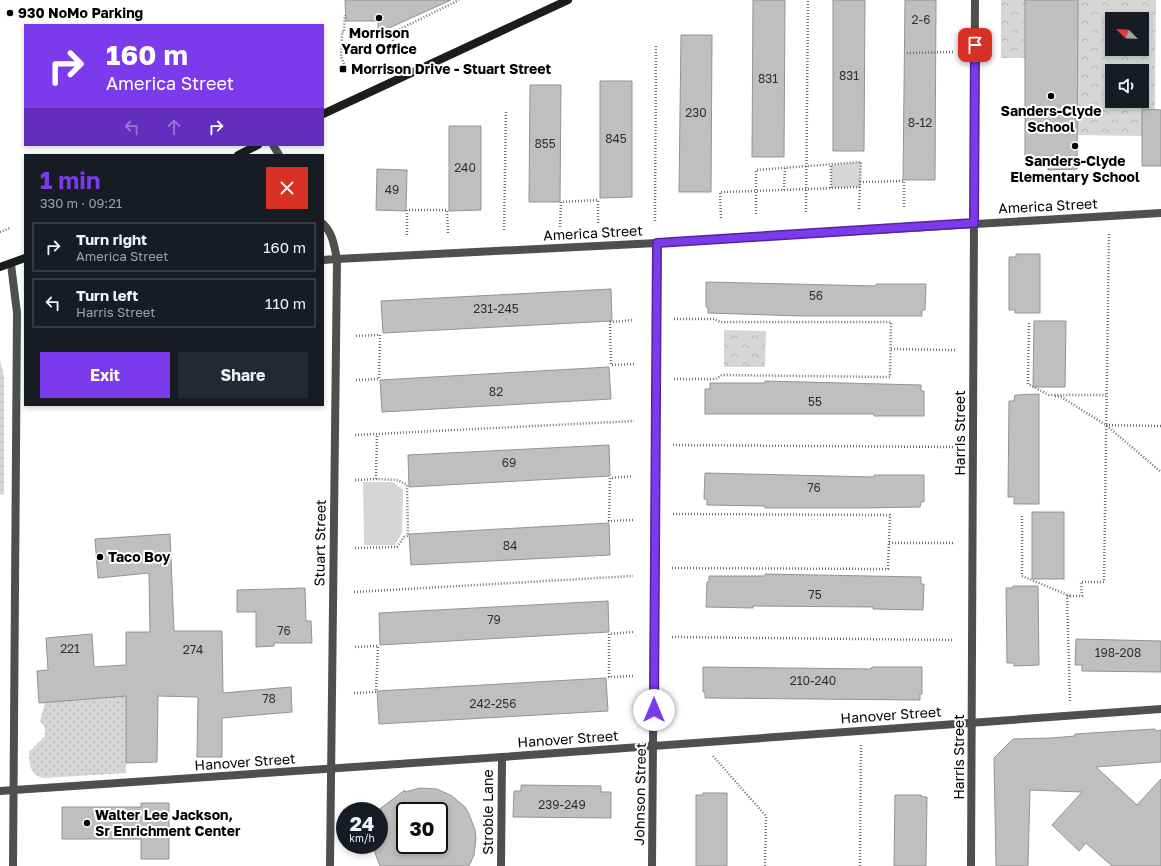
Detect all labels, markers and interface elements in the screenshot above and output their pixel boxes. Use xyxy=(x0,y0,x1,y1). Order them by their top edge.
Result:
place label: 930 NoMo Parking xyxy=(18,4,143,21)
marker: 930 NoMo Parking xyxy=(5,8,15,18)
house number: 2-6 xyxy=(912,12,930,27)
north arrow xyxy=(1105,12,1149,56)
map controls xyxy=(1105,12,1149,108)
marker: Morrison Yard Office xyxy=(374,13,384,23)
place label: Morrison Yard Office xyxy=(341,24,417,57)
pin xyxy=(958,28,992,62)
icon: arrive xyxy=(964,34,986,56)
text: 160 m xyxy=(106,38,188,71)
icon: right xyxy=(40,40,92,92)
place label: Morrison Drive - Stuart Street xyxy=(351,60,552,77)
marker: Morrison Drive - Stuart Street xyxy=(338,64,348,74)
button: sound xyxy=(1105,64,1149,108)
house number: 831 xyxy=(839,68,859,83)
house number: 831 xyxy=(758,71,778,86)
text: America Street xyxy=(106,72,234,94)
marker: Sanders-Clyde School xyxy=(1046,91,1056,101)
place label: Sanders-Clyde School xyxy=(1001,102,1101,135)
house number: 230 xyxy=(685,105,707,120)
house number: 8-12 xyxy=(908,115,932,130)
icon: left xyxy=(121,116,143,138)
icon: ahead xyxy=(163,116,185,138)
icon: right xyxy=(205,116,227,138)
house number: 845 xyxy=(605,131,627,146)
house number: 855 xyxy=(534,136,556,151)
marker: Sanders-Clyde Elementary School xyxy=(1070,141,1080,151)
place label: Sanders-Clyde Elementary School xyxy=(1010,152,1140,185)
house number: 240 xyxy=(454,160,476,175)
text: 1 min xyxy=(40,165,100,194)
button: close xyxy=(266,167,308,209)
house number: 49 xyxy=(385,182,399,197)
street label: America Street xyxy=(998,194,1098,217)
text: 330 m · 09:21 xyxy=(40,195,122,211)
street label: America Street xyxy=(543,221,643,244)
text: Turn right xyxy=(76,230,147,248)
icon: right xyxy=(42,236,64,258)
text: 160 m xyxy=(263,238,306,256)
text: America Street xyxy=(76,248,168,264)
text: Turn left xyxy=(76,286,138,304)
house number: 56 xyxy=(809,288,823,303)
icon: left xyxy=(42,292,64,314)
text: 110 m xyxy=(265,294,306,312)
house number: 231-245 xyxy=(473,301,519,316)
text: Harris Street xyxy=(76,304,155,320)
button: Exit xyxy=(40,352,170,398)
button: Share xyxy=(178,352,308,398)
house number: 82 xyxy=(489,384,503,399)
street label: Harris Street xyxy=(951,390,968,476)
house number: 55 xyxy=(808,394,822,409)
house number: 69 xyxy=(502,455,516,470)
house number: 76 xyxy=(807,480,821,495)
street label: Stuart Street xyxy=(310,499,329,587)
house number: 84 xyxy=(503,538,517,553)
place label: Taco Boy xyxy=(108,548,171,565)
marker: Taco Boy xyxy=(95,552,105,562)
house number: 75 xyxy=(808,587,822,602)
house number: 79 xyxy=(487,612,501,627)
house number: 76 xyxy=(277,623,291,638)
house number: 221 xyxy=(60,641,80,656)
house number: 274 xyxy=(183,642,203,657)
house number: 198-208 xyxy=(1095,645,1141,660)
house number: 210-240 xyxy=(790,673,836,688)
position arrow xyxy=(633,689,675,731)
house number: 78 xyxy=(262,691,276,706)
house number: 242-256 xyxy=(470,696,516,711)
street label: Hanover Street xyxy=(840,702,942,727)
street label: Harris Street xyxy=(950,714,967,800)
street label: Hanover Street xyxy=(517,726,619,751)
street label: Johnson Street xyxy=(630,742,649,846)
street label: Hanover Street xyxy=(194,749,296,774)
street label: Stroble Lane xyxy=(479,769,496,855)
house number: 239-249 xyxy=(538,797,586,812)
speed limit sign: 30 xyxy=(396,802,448,854)
place label: Walter Lee Jackson, Sr Enrichment Center xyxy=(95,806,241,839)
text: 24 xyxy=(350,811,374,835)
marker: Walter Lee Jackson, Sr Enrichment Center xyxy=(82,818,92,828)
text: km/h xyxy=(349,832,375,844)

